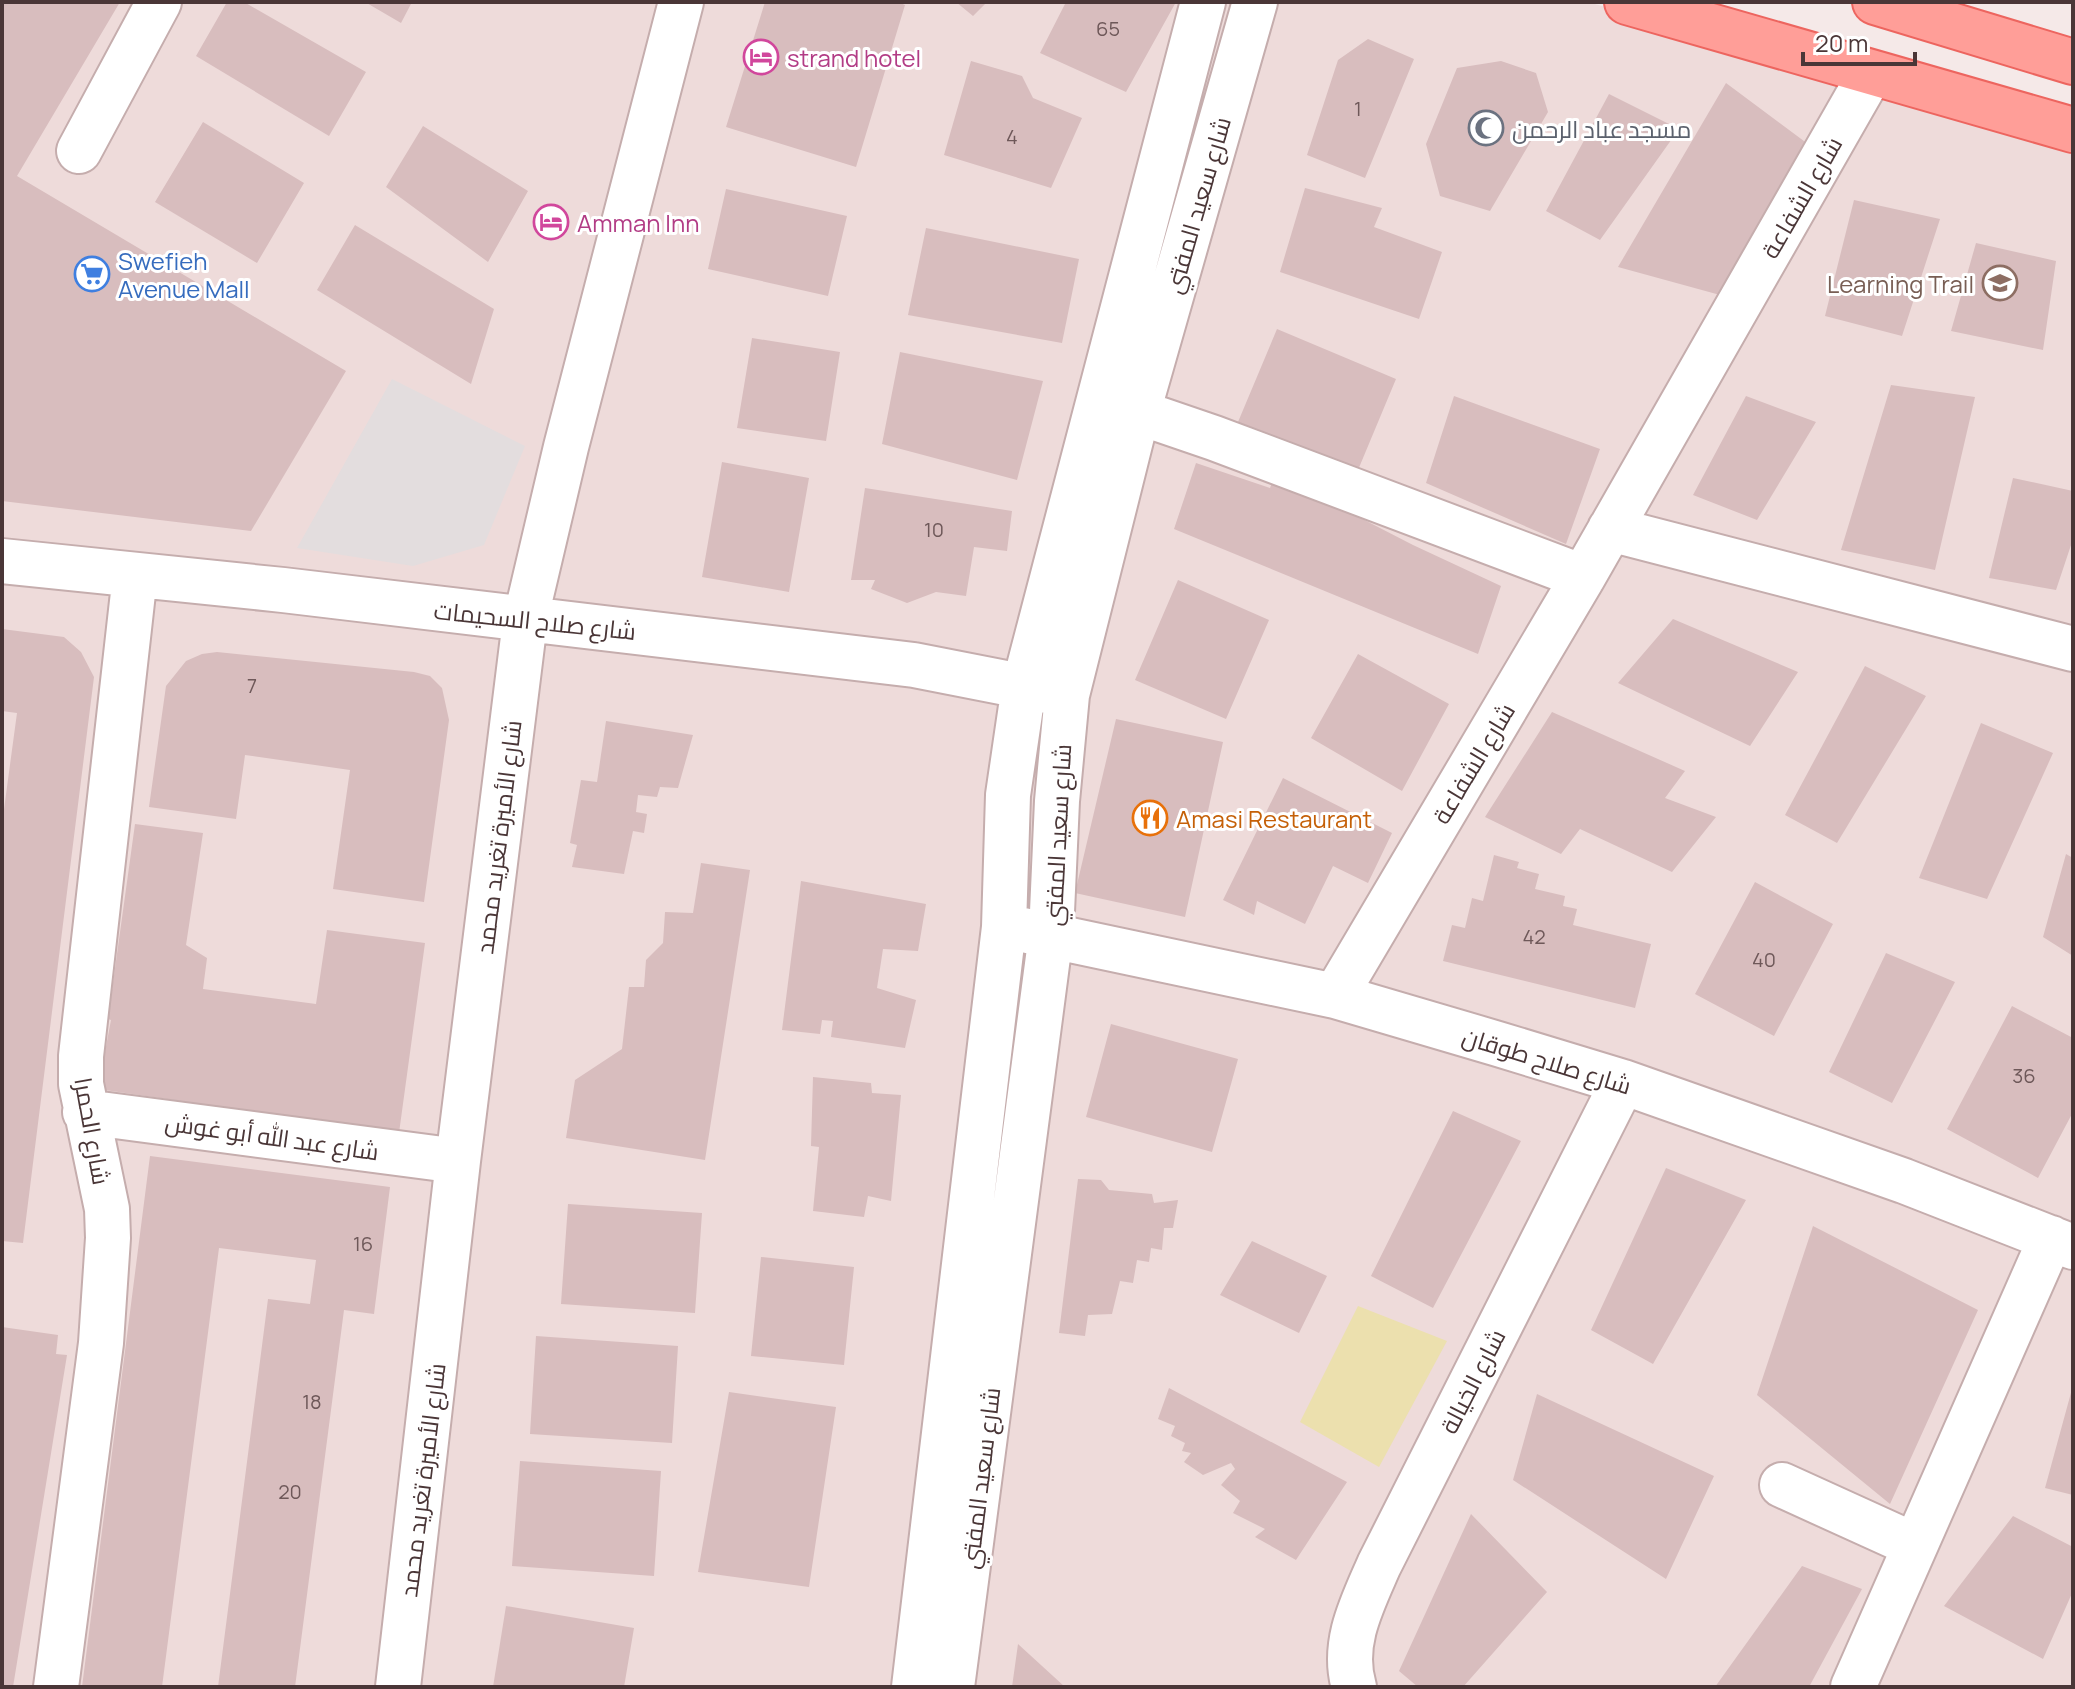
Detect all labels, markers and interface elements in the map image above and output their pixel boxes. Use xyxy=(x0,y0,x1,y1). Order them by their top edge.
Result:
house number: 65 xyxy=(1096,15,1120,42)
scale bar xyxy=(1803,16,1915,66)
text: 20 m xyxy=(1815,26,1868,59)
hotel icon: strand hotel xyxy=(742,38,780,76)
place label: strand hotel xyxy=(787,41,921,74)
house number: 1 xyxy=(1354,95,1362,122)
mosque icon: مسجد عباد الرحمن xyxy=(1467,109,1505,147)
place label: مسجد عباد الرحمن xyxy=(1512,112,1691,145)
street label: شارع سعيد المفتي xyxy=(1156,113,1242,298)
house number: 4 xyxy=(1006,123,1018,150)
street label: شارع الشفاعة xyxy=(1753,130,1850,264)
hotel icon: Amman Inn xyxy=(532,203,570,241)
place label: Amman Inn xyxy=(577,206,699,239)
place label: Swefieh Avenue Mall xyxy=(118,244,250,305)
supermarket icon: Swefieh Avenue Mall xyxy=(73,255,111,293)
school or university icon: Learning Trail xyxy=(1981,264,2019,302)
place label: Learning Trail xyxy=(1827,267,1974,300)
house number: 10 xyxy=(924,516,944,543)
street label: شارع صلاح السحيمات xyxy=(432,593,638,648)
house number: 7 xyxy=(247,672,257,699)
street label: شارع الشفاعة xyxy=(1424,696,1523,830)
street label: شارع الأميرة تغريد محمد xyxy=(467,718,530,956)
street label: شارع سعيد المفتي xyxy=(1036,743,1082,927)
restaurant icon: Amasi Restaurant xyxy=(1131,799,1169,837)
place label: Amasi Restaurant xyxy=(1176,802,1372,835)
house number: 42 xyxy=(1522,923,1546,950)
house number: 40 xyxy=(1752,946,1776,973)
street label: شارع صلاح طوقان xyxy=(1458,1019,1636,1102)
house number: 36 xyxy=(2012,1062,2036,1089)
street label: شارع الحمرا xyxy=(66,1075,119,1188)
street label: شارع عبد الله أبو غوش xyxy=(163,1105,381,1168)
house number: 16 xyxy=(353,1230,373,1257)
street label: شارع الخيالة xyxy=(1432,1323,1513,1439)
street label: شارع الأميرة تغريد محمد xyxy=(391,1361,454,1599)
street label: شارع سعيد المفتي xyxy=(953,1385,1011,1571)
house number: 18 xyxy=(302,1388,322,1415)
house number: 20 xyxy=(278,1478,302,1505)

